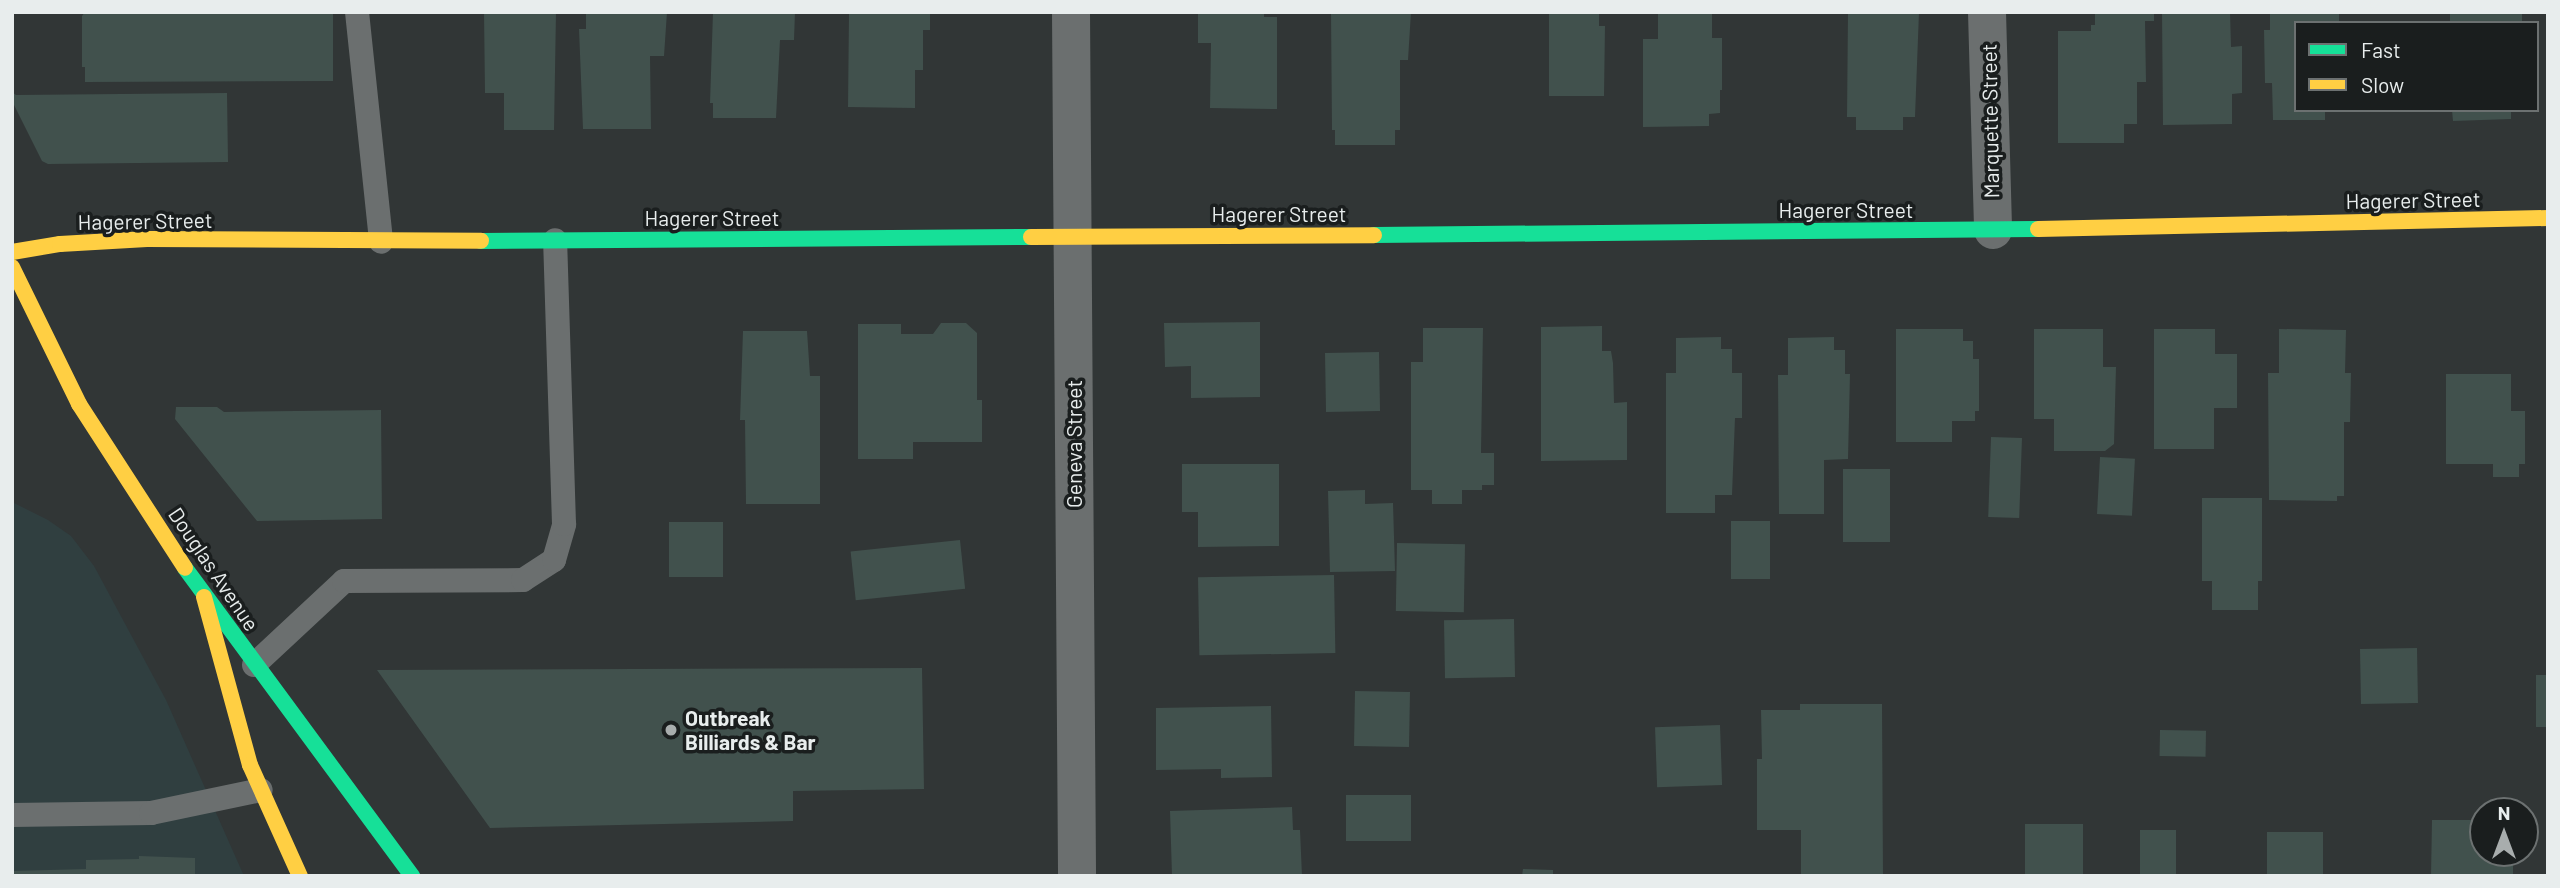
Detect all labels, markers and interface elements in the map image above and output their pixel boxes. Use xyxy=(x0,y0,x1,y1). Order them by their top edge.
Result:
legend xyxy=(2294,21,2539,112)
text: Fast xyxy=(2361,37,2401,62)
street label: Marquette Street xyxy=(1976,43,2004,199)
text: Slow xyxy=(2361,72,2404,97)
street label: Hagerer Street xyxy=(2345,186,2481,214)
street label: Hagerer Street xyxy=(1779,197,1913,223)
street label: Hagerer Street xyxy=(1212,201,1346,227)
street label: Hagerer Street xyxy=(645,205,779,231)
street label: Hagerer Street xyxy=(77,207,213,235)
street label: Geneva Street xyxy=(1061,380,1087,508)
street label: Douglas Avenue xyxy=(163,502,265,636)
place label: Outbreak Billiards & Bar xyxy=(685,705,816,755)
marker: Outbreak Billiards & Bar xyxy=(663,722,679,738)
north arrow xyxy=(2469,797,2539,867)
text: N xyxy=(2498,801,2510,824)

